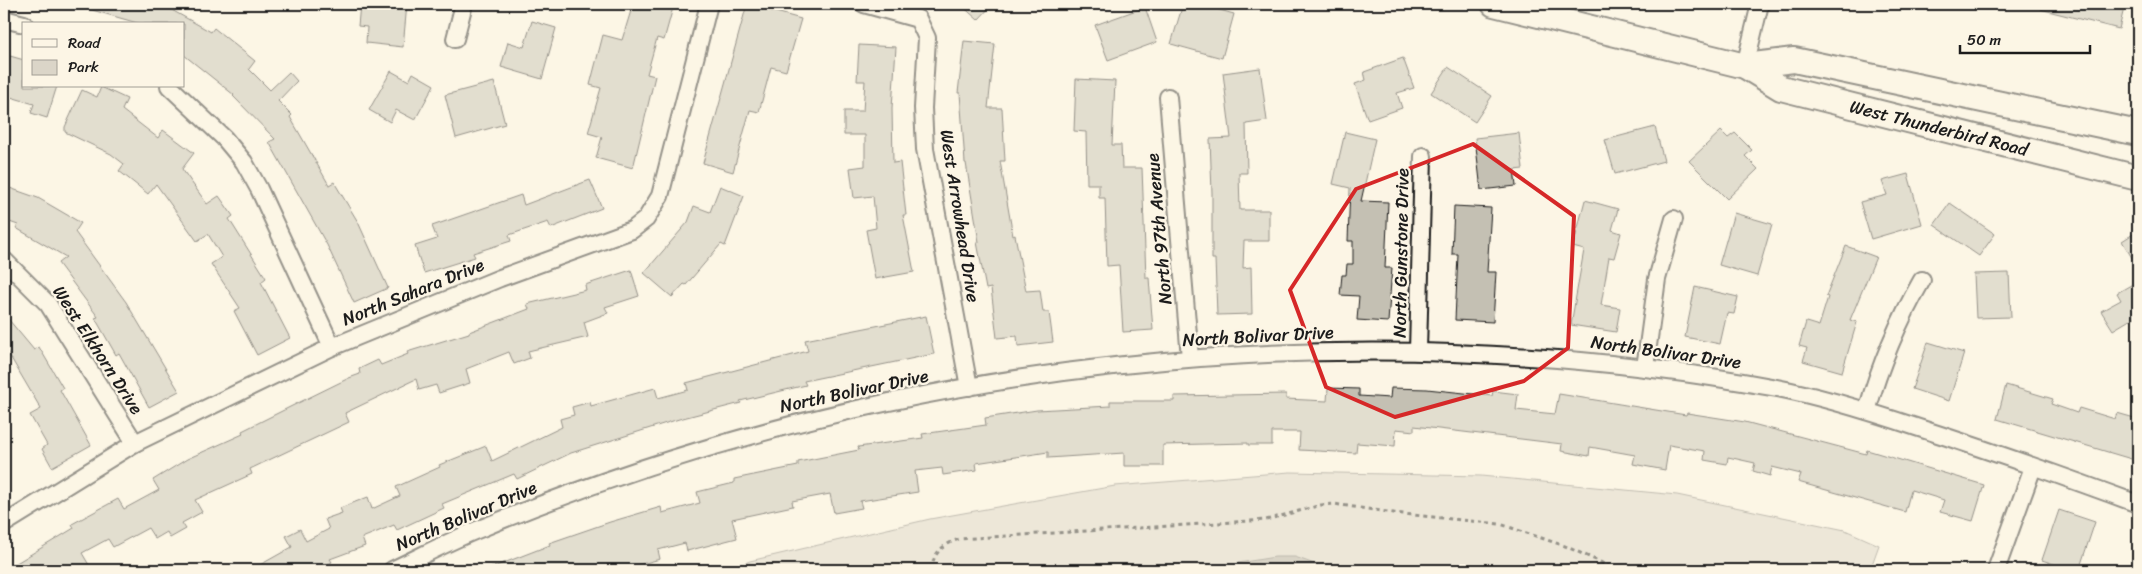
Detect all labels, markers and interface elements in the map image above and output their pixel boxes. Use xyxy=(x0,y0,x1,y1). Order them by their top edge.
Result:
legend xyxy=(22,22,185,88)
scale bar xyxy=(1960,22,2090,54)
text: 50 m xyxy=(1967,27,2002,53)
text: Road xyxy=(68,30,101,56)
text: Park xyxy=(68,54,99,80)
street label: West Thunderbird Road xyxy=(1846,90,2033,166)
street label: West Arrowhead Drive xyxy=(931,127,989,305)
street label: North 97th Avenue xyxy=(1136,152,1182,306)
street label: North Gunstone Drive xyxy=(1384,168,1418,338)
street label: North Sahara Drive xyxy=(337,249,489,335)
street label: West Elkhorn Drive xyxy=(44,279,152,422)
street label: North Bolivar Drive xyxy=(1182,316,1335,356)
street label: North Bolivar Drive xyxy=(1589,326,1743,378)
street label: North Bolivar Drive xyxy=(777,360,932,422)
street label: North Bolivar Drive xyxy=(390,472,542,560)

